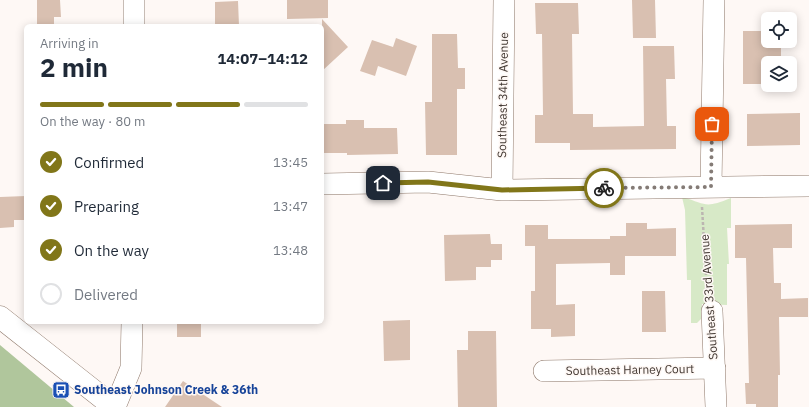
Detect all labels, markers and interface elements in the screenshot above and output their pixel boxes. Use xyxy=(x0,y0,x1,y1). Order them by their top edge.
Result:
map controls xyxy=(761,12,797,92)
button: locate xyxy=(761,12,797,48)
street label: Southeast 34th Avenue xyxy=(494,32,511,158)
text: Arriving in xyxy=(40,35,99,52)
text: 14:07–14:12 xyxy=(217,49,308,68)
text: 2 min xyxy=(40,50,108,84)
button: layers xyxy=(761,56,797,92)
pin xyxy=(695,107,729,141)
text: On the way · 80 m xyxy=(40,113,145,130)
icon: bag xyxy=(701,113,723,135)
icon: check xyxy=(40,151,62,173)
text: Confirmed xyxy=(74,153,144,172)
text: 13:45 xyxy=(273,154,308,171)
pin xyxy=(366,166,400,200)
courier xyxy=(584,168,624,208)
icon: home xyxy=(372,172,394,194)
icon: bike xyxy=(593,177,615,199)
icon: check xyxy=(40,195,62,217)
text: Preparing xyxy=(74,197,139,216)
text: 13:47 xyxy=(273,198,308,215)
street label: Southeast 33rd Avenue xyxy=(697,233,720,360)
icon: check xyxy=(40,239,62,261)
text: On the way xyxy=(74,241,149,260)
text: 13:48 xyxy=(273,242,308,259)
text: Delivered xyxy=(74,285,138,304)
street label: Southeast Harney Court xyxy=(566,361,694,378)
bus stop icon: Southeast Johnson Creek & 36th xyxy=(51,380,71,400)
place label: Southeast Johnson Creek & 36th xyxy=(74,382,258,397)

